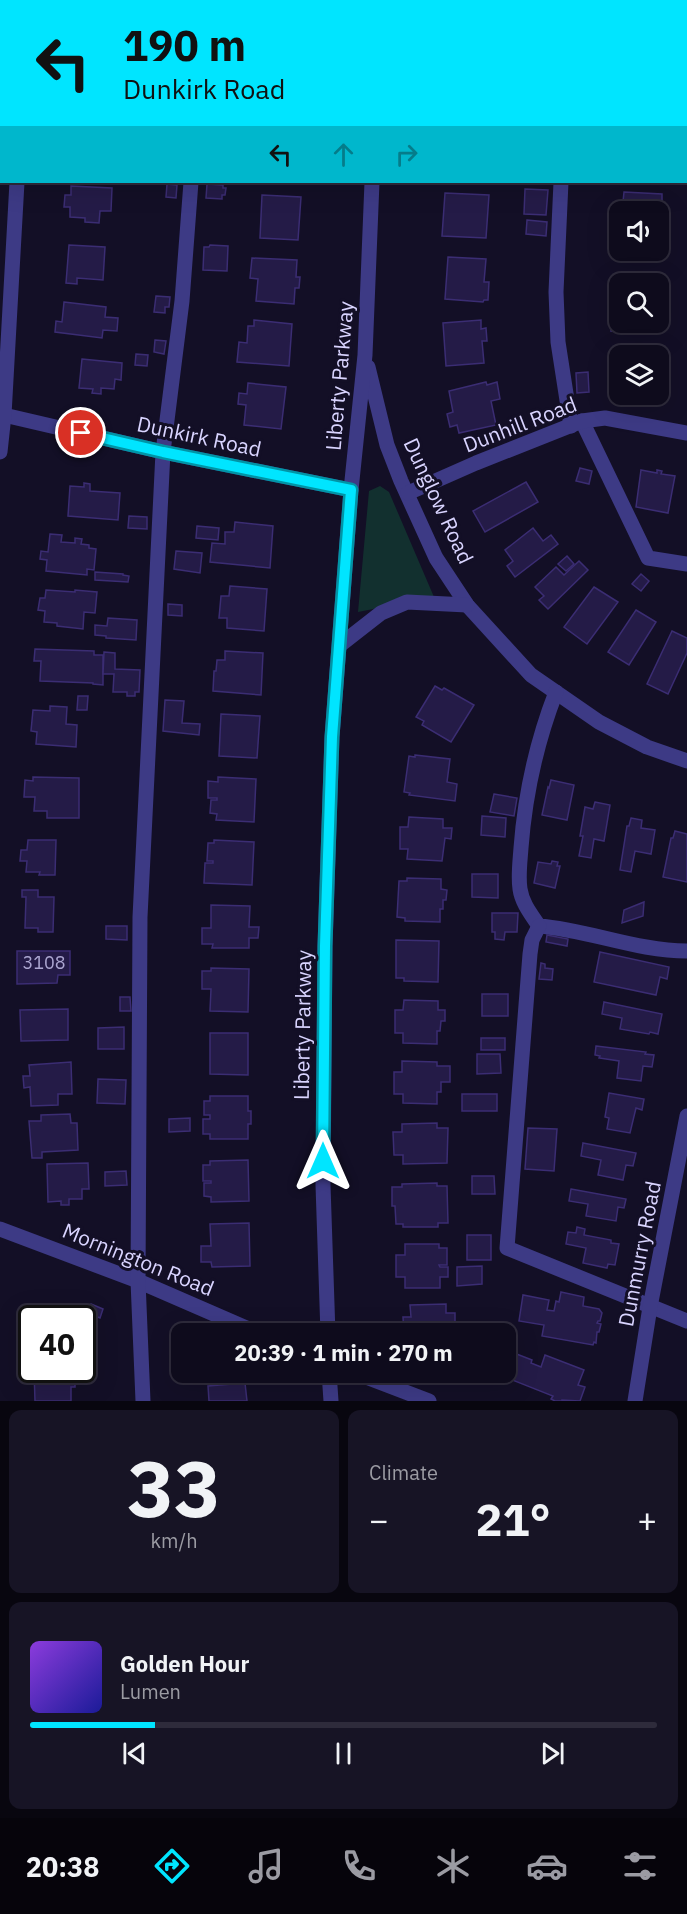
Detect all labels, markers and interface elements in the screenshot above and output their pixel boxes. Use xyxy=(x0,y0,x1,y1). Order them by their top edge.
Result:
text: 190 m xyxy=(123,18,246,73)
icon: left xyxy=(24,24,102,102)
text: Dunkirk Road xyxy=(123,71,285,106)
icon: left xyxy=(264,138,297,171)
icon: ahead xyxy=(327,138,360,171)
icon: right xyxy=(390,138,423,171)
map controls xyxy=(609,201,669,405)
button: sound xyxy=(609,201,669,261)
button: search xyxy=(609,273,669,333)
street label: Liberty Parkway xyxy=(319,299,360,452)
button: layers xyxy=(609,345,669,405)
street label: Dunhill Road xyxy=(459,390,581,459)
pin xyxy=(55,407,106,458)
street label: Dunkirk Road xyxy=(135,409,264,463)
icon: arrive xyxy=(64,416,97,449)
street label: Dunglow Road xyxy=(398,433,480,568)
street label: Liberty Parkway xyxy=(287,949,317,1100)
house number: 3108 xyxy=(22,951,66,974)
position arrow xyxy=(291,1129,355,1193)
street label: Dunmurry Road xyxy=(611,1179,667,1329)
street label: Mornington Road xyxy=(59,1216,218,1302)
speed limit sign: 40 xyxy=(18,1305,96,1383)
text: 20:39 · 1 min · 270 m xyxy=(234,1338,453,1367)
text: 33 xyxy=(127,1437,221,1538)
text: Climate xyxy=(369,1459,438,1486)
text: 21° xyxy=(475,1490,551,1548)
text: − xyxy=(369,1498,389,1541)
text: + xyxy=(637,1498,657,1541)
text: km/h xyxy=(150,1527,198,1554)
text: Golden Hour xyxy=(120,1649,249,1678)
text: Lumen xyxy=(120,1678,181,1705)
icon: previous xyxy=(118,1737,151,1770)
icon: pause xyxy=(327,1737,360,1770)
icon: next xyxy=(536,1737,569,1770)
icon: directions xyxy=(151,1845,193,1887)
icon: music xyxy=(245,1845,287,1887)
icon: phone xyxy=(338,1845,380,1887)
icon: climate xyxy=(432,1845,474,1887)
icon: car xyxy=(526,1845,568,1887)
icon: filters xyxy=(619,1845,661,1887)
text: 20:38 xyxy=(26,1849,100,1884)

